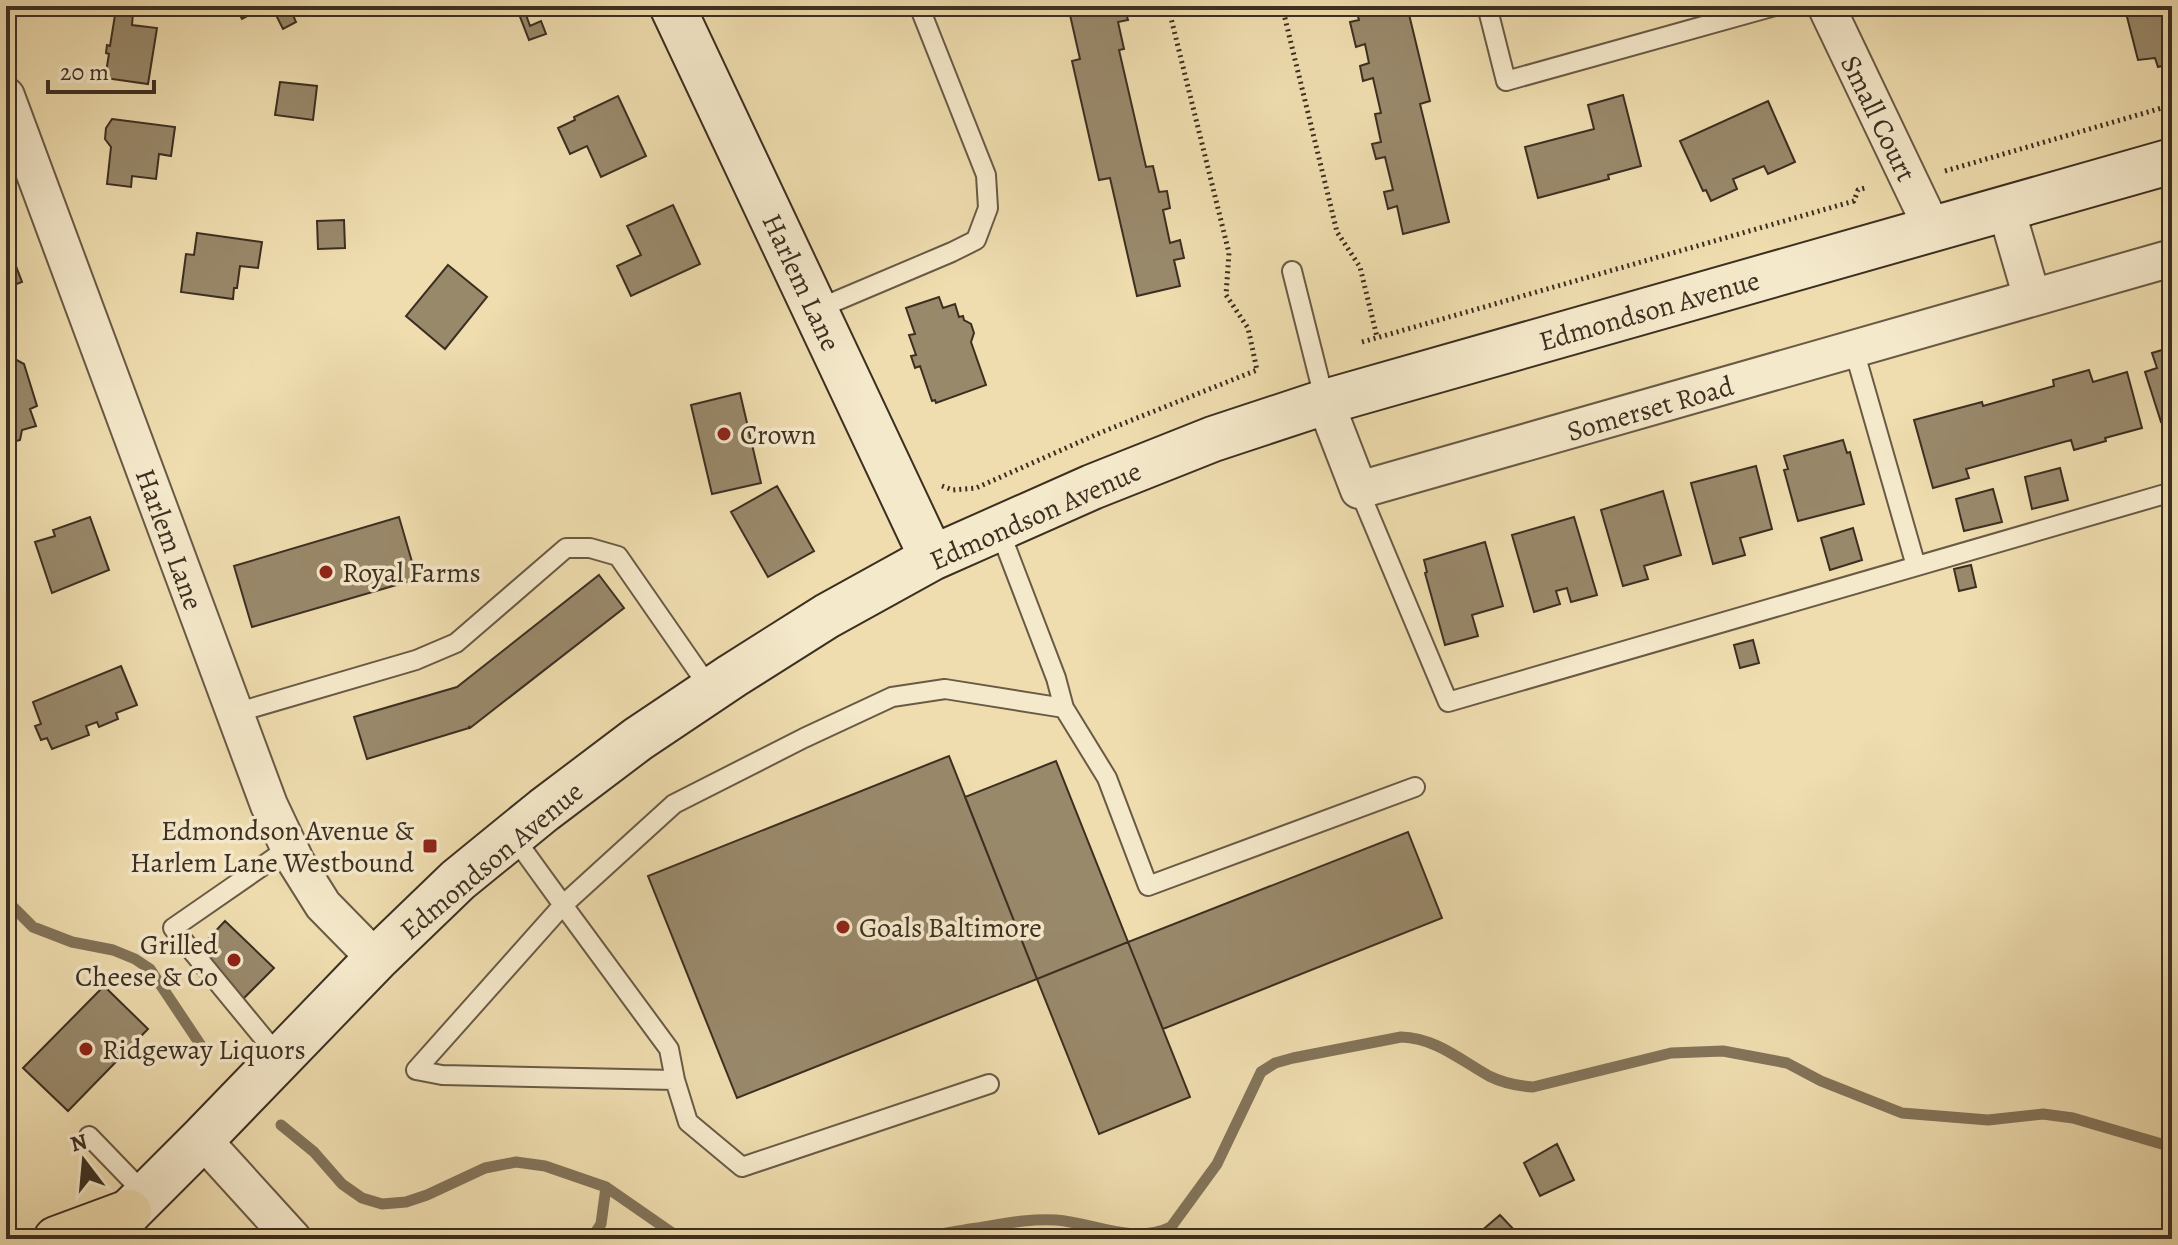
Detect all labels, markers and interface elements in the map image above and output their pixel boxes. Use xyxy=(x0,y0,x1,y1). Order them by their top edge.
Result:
scale bar xyxy=(48,44,154,94)
street label: Small Court xyxy=(1831,49,1925,188)
text: 20 m xyxy=(60,56,109,88)
street label: Harlem Lane xyxy=(753,207,850,357)
street label: Edmondson Avenue xyxy=(1534,261,1764,361)
street label: Somerset Road xyxy=(1563,367,1739,451)
place label: Crown xyxy=(740,416,816,454)
marker: Crown xyxy=(715,425,733,443)
street label: Edmondson Avenue xyxy=(924,452,1147,580)
street label: Harlem Lane xyxy=(126,463,212,615)
place label: Royal Farms xyxy=(342,554,481,592)
marker: Royal Farms xyxy=(317,563,335,581)
street label: Edmondson Avenue xyxy=(392,773,591,949)
place label: Edmondson Avenue & Harlem Lane Westbound xyxy=(130,812,415,882)
marker: Edmondson Avenue & Harlem Lane Westbound xyxy=(421,837,439,855)
place label: Goals Baltimore xyxy=(859,909,1042,947)
marker: Goals Baltimore xyxy=(834,918,852,936)
place label: Grilled Cheese & Co xyxy=(75,926,219,996)
marker: Grilled Cheese & Co xyxy=(225,951,243,969)
place label: Ridgeway Liquors xyxy=(102,1031,306,1069)
marker: Ridgeway Liquors xyxy=(77,1040,95,1058)
north arrow xyxy=(44,1121,124,1201)
text: N xyxy=(67,1126,91,1159)

